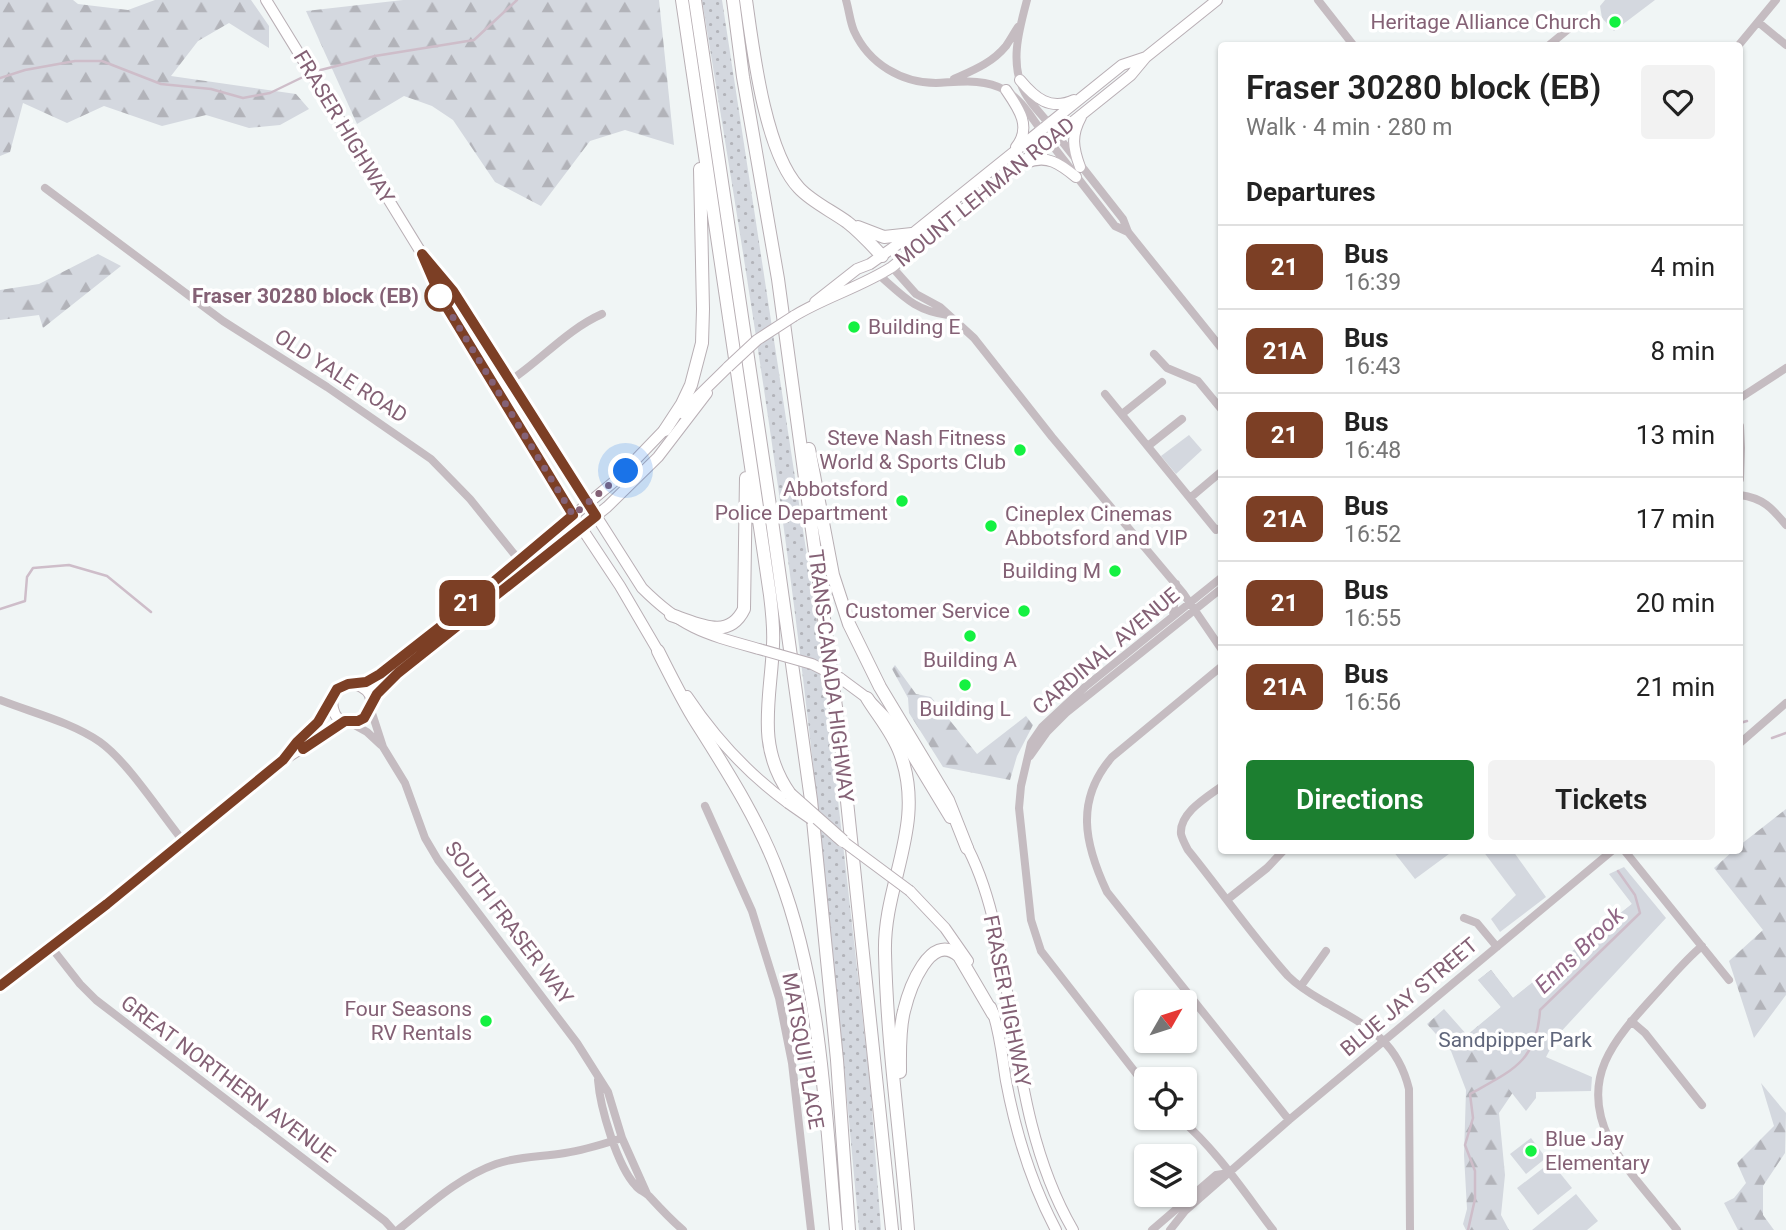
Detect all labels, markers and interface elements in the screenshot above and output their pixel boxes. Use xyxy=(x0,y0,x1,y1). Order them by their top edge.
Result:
place label: Heritage Alliance Church xyxy=(1371,10,1601,34)
marker: Heritage Alliance Church xyxy=(1607,14,1623,30)
street label: FRASER HIGHWAY xyxy=(289,46,399,208)
button: heart xyxy=(1641,65,1715,139)
text: Fraser 30280 block (EB) xyxy=(1246,68,1601,107)
street label: MOUNT LEHMAN ROAD xyxy=(891,112,1079,272)
text: Walk · 4 min · 280 m xyxy=(1246,114,1452,141)
text: Departures xyxy=(1246,177,1376,207)
text: Bus xyxy=(1344,239,1389,269)
text: 4 min xyxy=(1650,252,1715,282)
text: 21 xyxy=(1271,253,1298,281)
text: 16:39 xyxy=(1344,269,1401,296)
marker: Fraser 30280 block (EB) xyxy=(425,281,455,311)
place label: Fraser 30280 block (EB) xyxy=(192,284,419,308)
place label: Building E xyxy=(868,315,960,339)
marker: Building E xyxy=(846,319,862,335)
text: Bus xyxy=(1344,323,1389,353)
street label: OLD YALE ROAD xyxy=(270,324,412,428)
text: 8 min xyxy=(1650,336,1715,366)
text: 21A xyxy=(1263,337,1306,365)
text: 16:43 xyxy=(1344,353,1401,380)
text: Bus xyxy=(1344,407,1389,437)
text: 13 min xyxy=(1636,420,1715,450)
text: 21 xyxy=(1271,421,1298,449)
place label: Steve Nash Fitness World & Sports Club xyxy=(819,426,1006,474)
text: 16:48 xyxy=(1344,437,1401,464)
marker: Steve Nash Fitness World & Sports Club xyxy=(1012,442,1028,458)
your location xyxy=(608,453,643,488)
place label: Abbotsford Police Department xyxy=(715,477,888,525)
text: Bus xyxy=(1344,491,1389,521)
marker: Abbotsford Police Department xyxy=(894,493,910,509)
place label: Cineplex Cinemas Abbotsford and VIP xyxy=(1005,502,1188,550)
text: 17 min xyxy=(1636,504,1715,534)
text: 21A xyxy=(1263,505,1306,533)
marker: Cineplex Cinemas Abbotsford and VIP xyxy=(983,518,999,534)
text: 16:52 xyxy=(1344,521,1401,548)
street label: TRANS-CANADA HIGHWAY xyxy=(804,548,858,804)
place label: Building M xyxy=(1002,559,1101,583)
marker: Building M xyxy=(1107,563,1123,579)
text: Bus xyxy=(1344,575,1389,605)
line badge: 21 xyxy=(435,580,498,626)
street label: CARDINAL AVENUE xyxy=(1028,583,1184,719)
text: 20 min xyxy=(1636,588,1715,618)
text: 21 xyxy=(453,589,481,617)
text: 21 xyxy=(1271,589,1298,617)
place label: Customer Service xyxy=(845,599,1010,623)
marker: Customer Service xyxy=(1016,603,1032,619)
text: 16:55 xyxy=(1344,605,1401,632)
marker: Building A xyxy=(962,628,978,644)
place label: Building A xyxy=(923,648,1017,672)
text: Bus xyxy=(1344,659,1389,689)
text: 21 min xyxy=(1636,672,1715,702)
text: 21A xyxy=(1263,673,1306,701)
marker: Building L xyxy=(957,677,973,693)
text: 16:56 xyxy=(1344,689,1401,716)
place label: Building L xyxy=(919,697,1011,721)
button: Directions xyxy=(1246,760,1474,840)
button: Tickets xyxy=(1488,760,1715,840)
street label: SOUTH FRASER WAY xyxy=(440,837,578,1009)
water label: Enns Brook xyxy=(1530,901,1630,999)
street label: FRASER HIGHWAY xyxy=(979,913,1035,1089)
street label: BLUE JAY STREET xyxy=(1336,933,1483,1061)
street label: MATSQUI PLACE xyxy=(777,971,829,1131)
north arrow xyxy=(1134,990,1197,1054)
map controls xyxy=(1134,990,1197,1207)
street label: GREAT NORTHERN AVENUE xyxy=(116,991,340,1167)
place label: Four Seasons RV Rentals xyxy=(344,997,472,1045)
marker: Four Seasons RV Rentals xyxy=(478,1013,494,1029)
park label: Sandpipper Park xyxy=(1438,1028,1592,1052)
button: locate xyxy=(1134,1067,1197,1130)
place label: Blue Jay Elementary xyxy=(1545,1127,1650,1175)
marker: Blue Jay Elementary xyxy=(1523,1143,1539,1159)
button: layers xyxy=(1134,1144,1197,1207)

